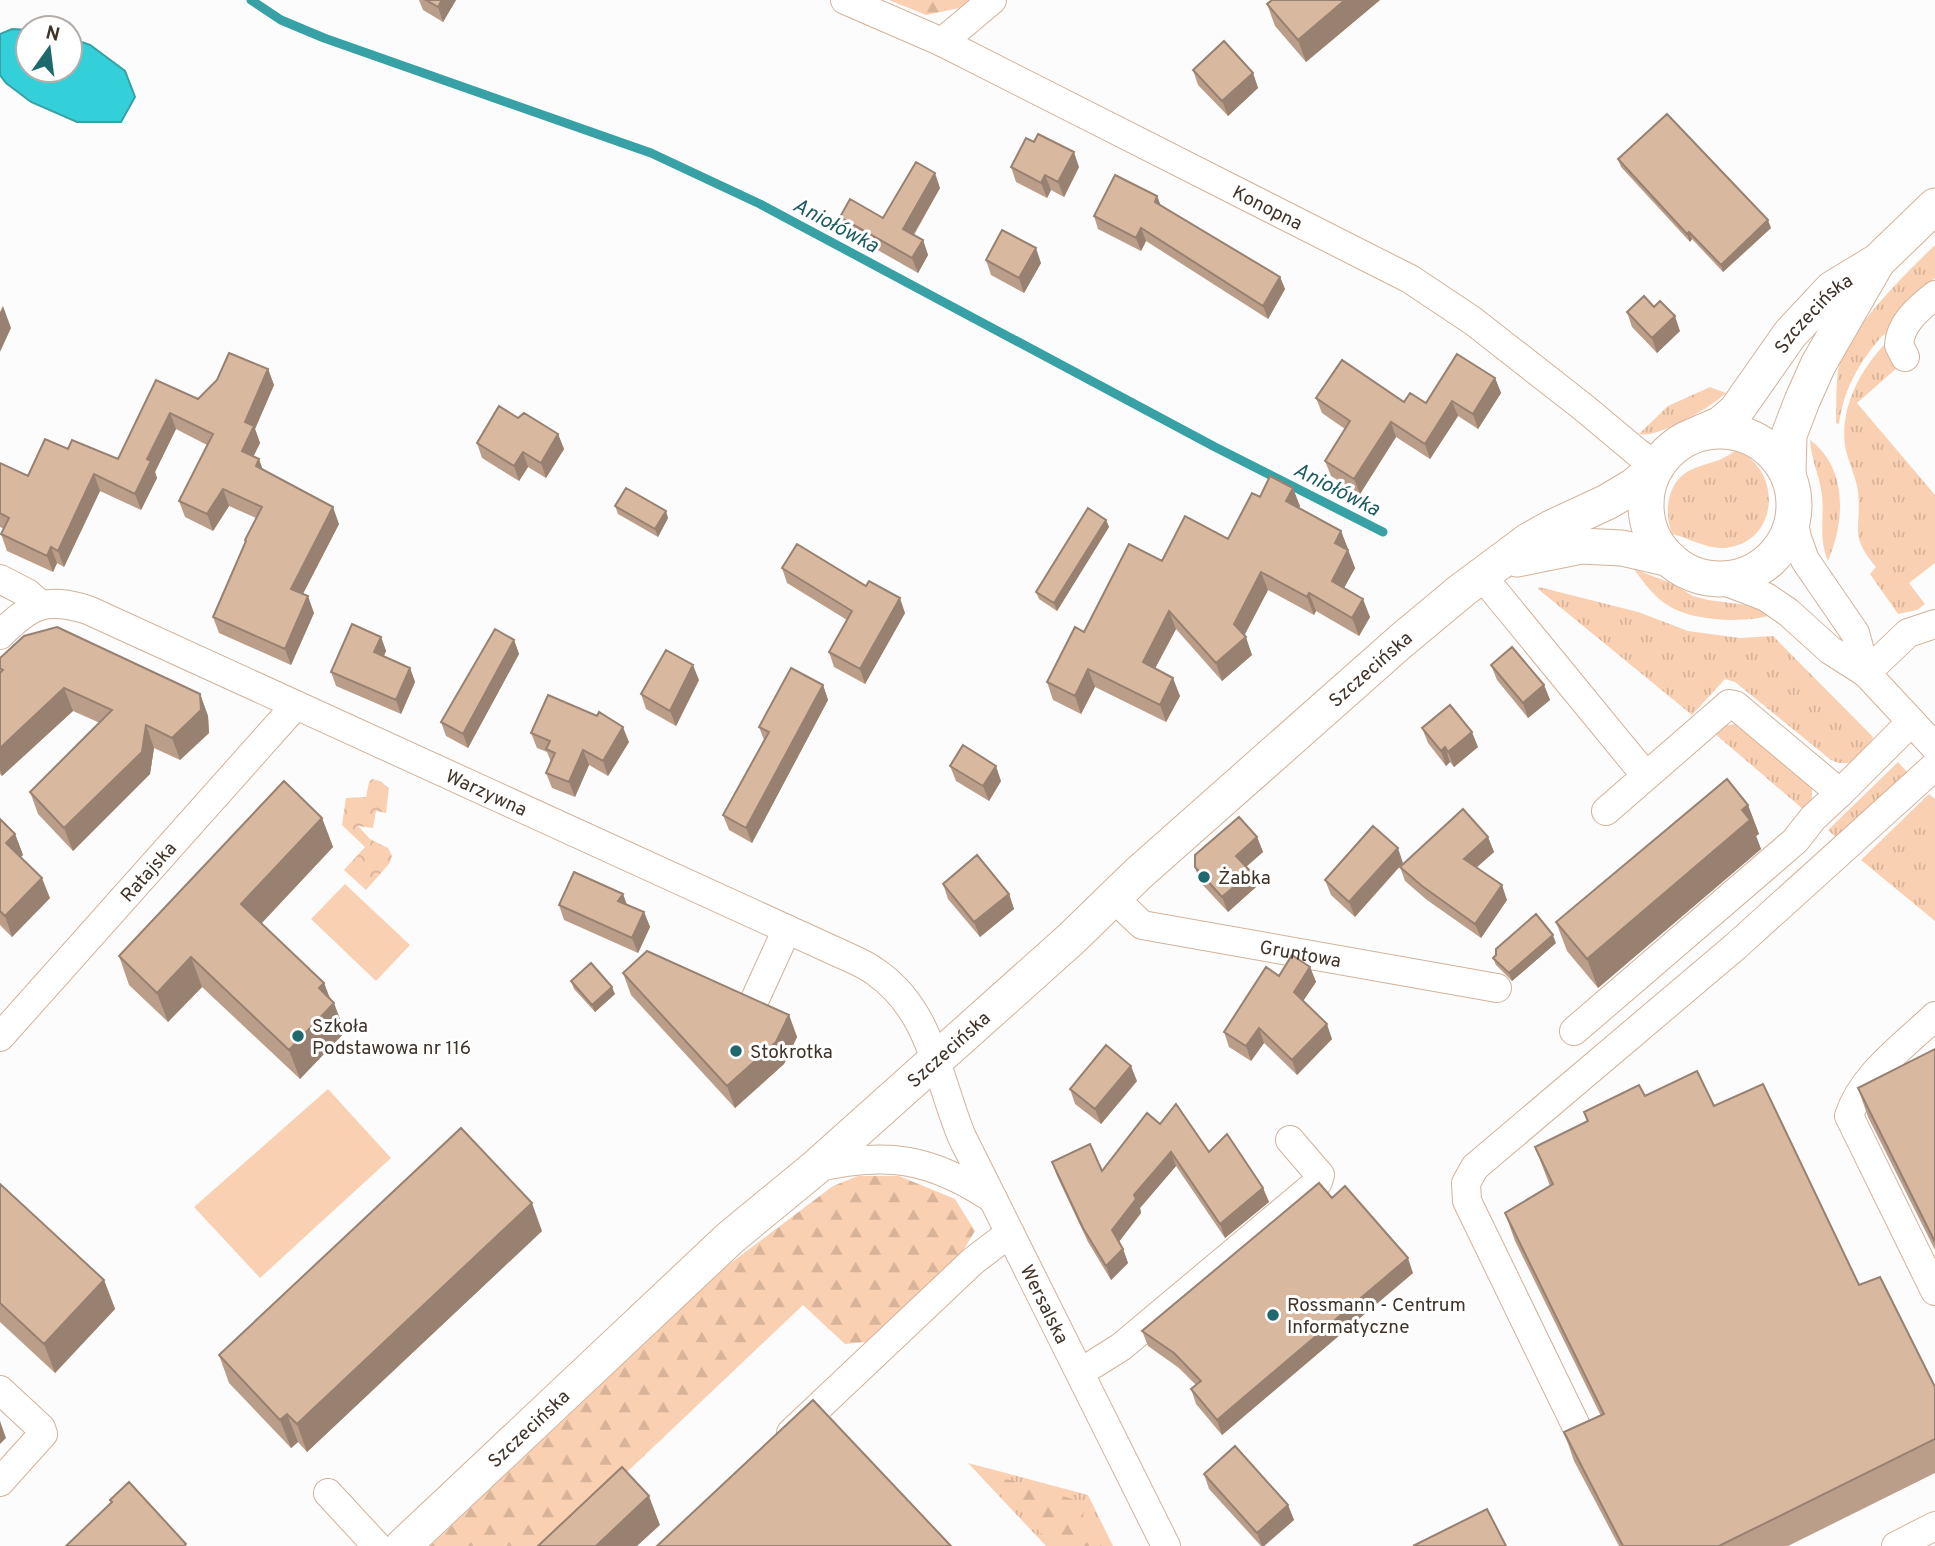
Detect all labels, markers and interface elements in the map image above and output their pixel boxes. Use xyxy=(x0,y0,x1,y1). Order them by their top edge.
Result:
north arrow xyxy=(14,14,84,84)
text: N xyxy=(43,21,62,48)
street label: Konopna xyxy=(1228,181,1306,237)
water label: Aniołówka xyxy=(788,193,883,260)
street label: Szczecińska xyxy=(1770,269,1858,359)
water label: Aniołówka xyxy=(1289,457,1384,524)
street label: Szczecińska xyxy=(1324,627,1418,713)
street label: Warzywna xyxy=(441,765,530,823)
street label: Ratajska xyxy=(116,837,183,908)
place label: Żabka xyxy=(1218,866,1271,891)
marker: Żabka xyxy=(1196,869,1212,885)
street label: Gruntowa xyxy=(1258,936,1343,974)
street label: Szczecińska xyxy=(903,1007,996,1094)
place label: Szkoła Podstawowa nr 116 xyxy=(312,1015,471,1061)
marker: Szkoła Podstawowa nr 116 xyxy=(290,1028,306,1044)
place label: Stokrotka xyxy=(750,1041,833,1065)
marker: Stokrotka xyxy=(728,1043,744,1059)
street label: Wersalska xyxy=(1014,1261,1073,1348)
place label: Rossmann - Centrum Informatyczne xyxy=(1287,1294,1466,1340)
marker: Rossmann - Centrum Informatyczne xyxy=(1265,1307,1281,1323)
street label: Szczecińska xyxy=(484,1385,576,1474)

